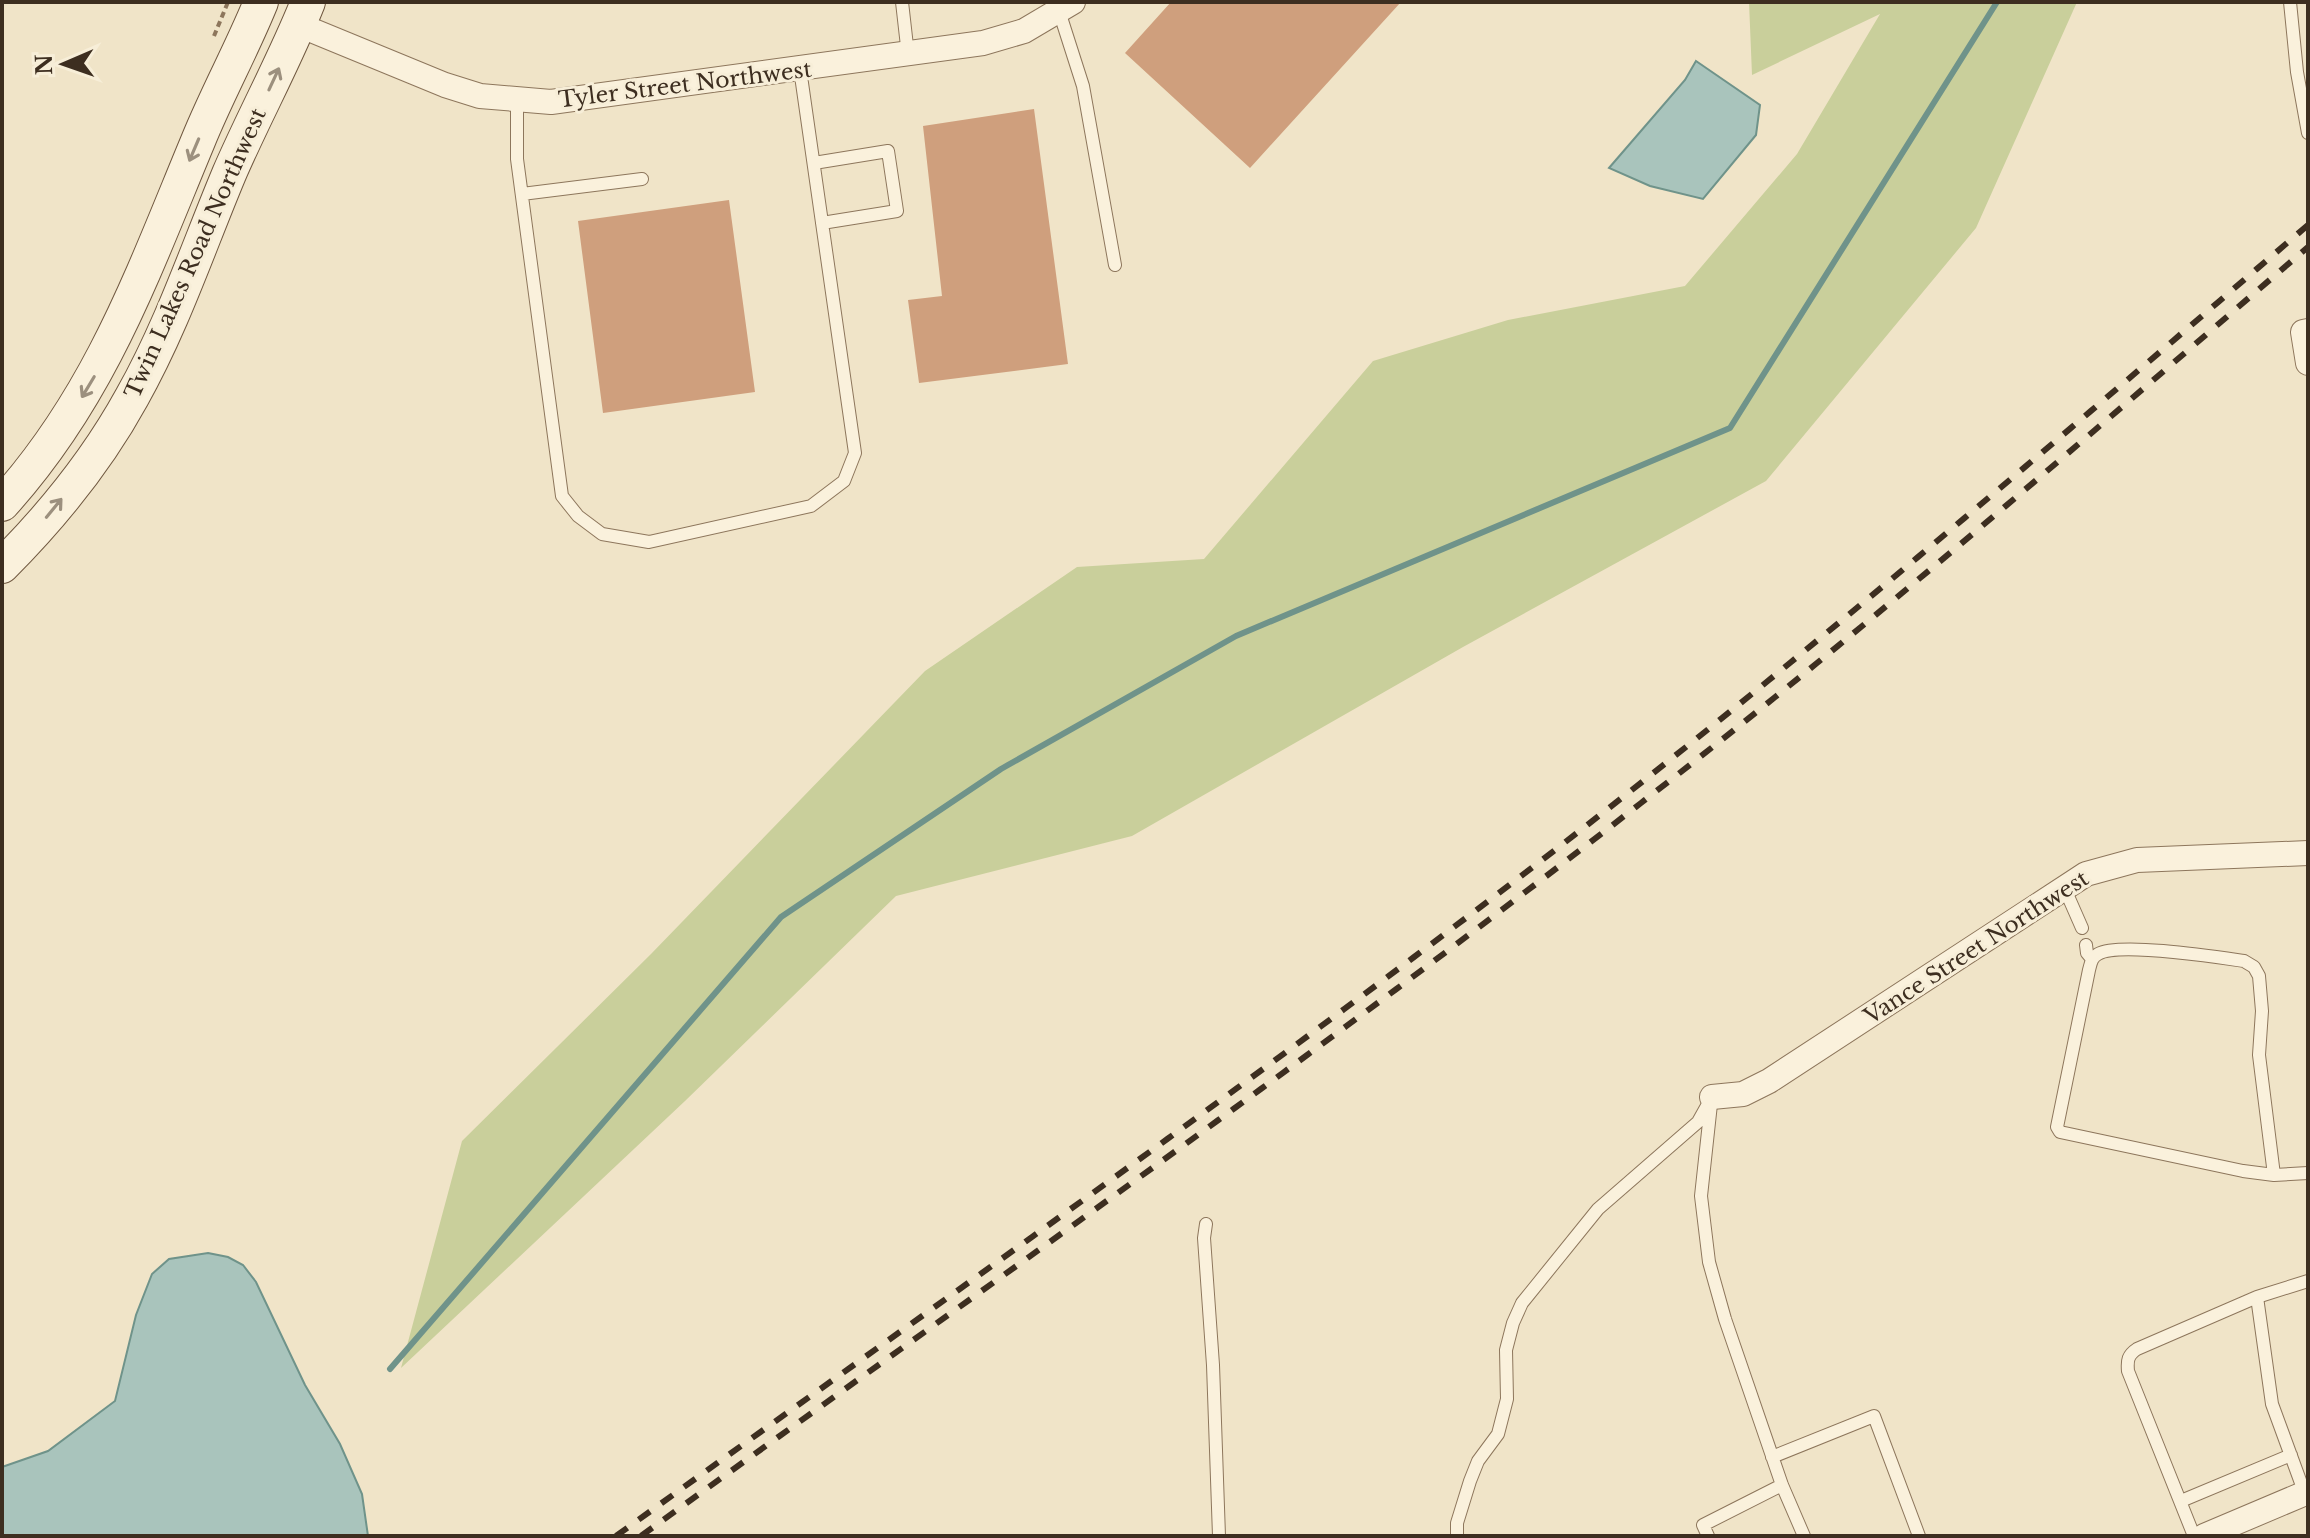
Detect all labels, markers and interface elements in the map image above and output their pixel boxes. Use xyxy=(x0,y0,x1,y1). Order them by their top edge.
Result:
north arrow xyxy=(24,24,104,104)
text: N xyxy=(31,54,58,75)
street label: Tyler Street Northwest xyxy=(557,55,814,113)
one-way arrow xyxy=(267,67,282,91)
street label: Twin Lakes Road Northwest xyxy=(119,103,272,402)
one-way arrow xyxy=(186,137,201,162)
one-way arrow xyxy=(80,375,96,398)
one-way arrow xyxy=(45,498,63,518)
street label: Vance Street Northwest xyxy=(1858,864,2094,1031)

